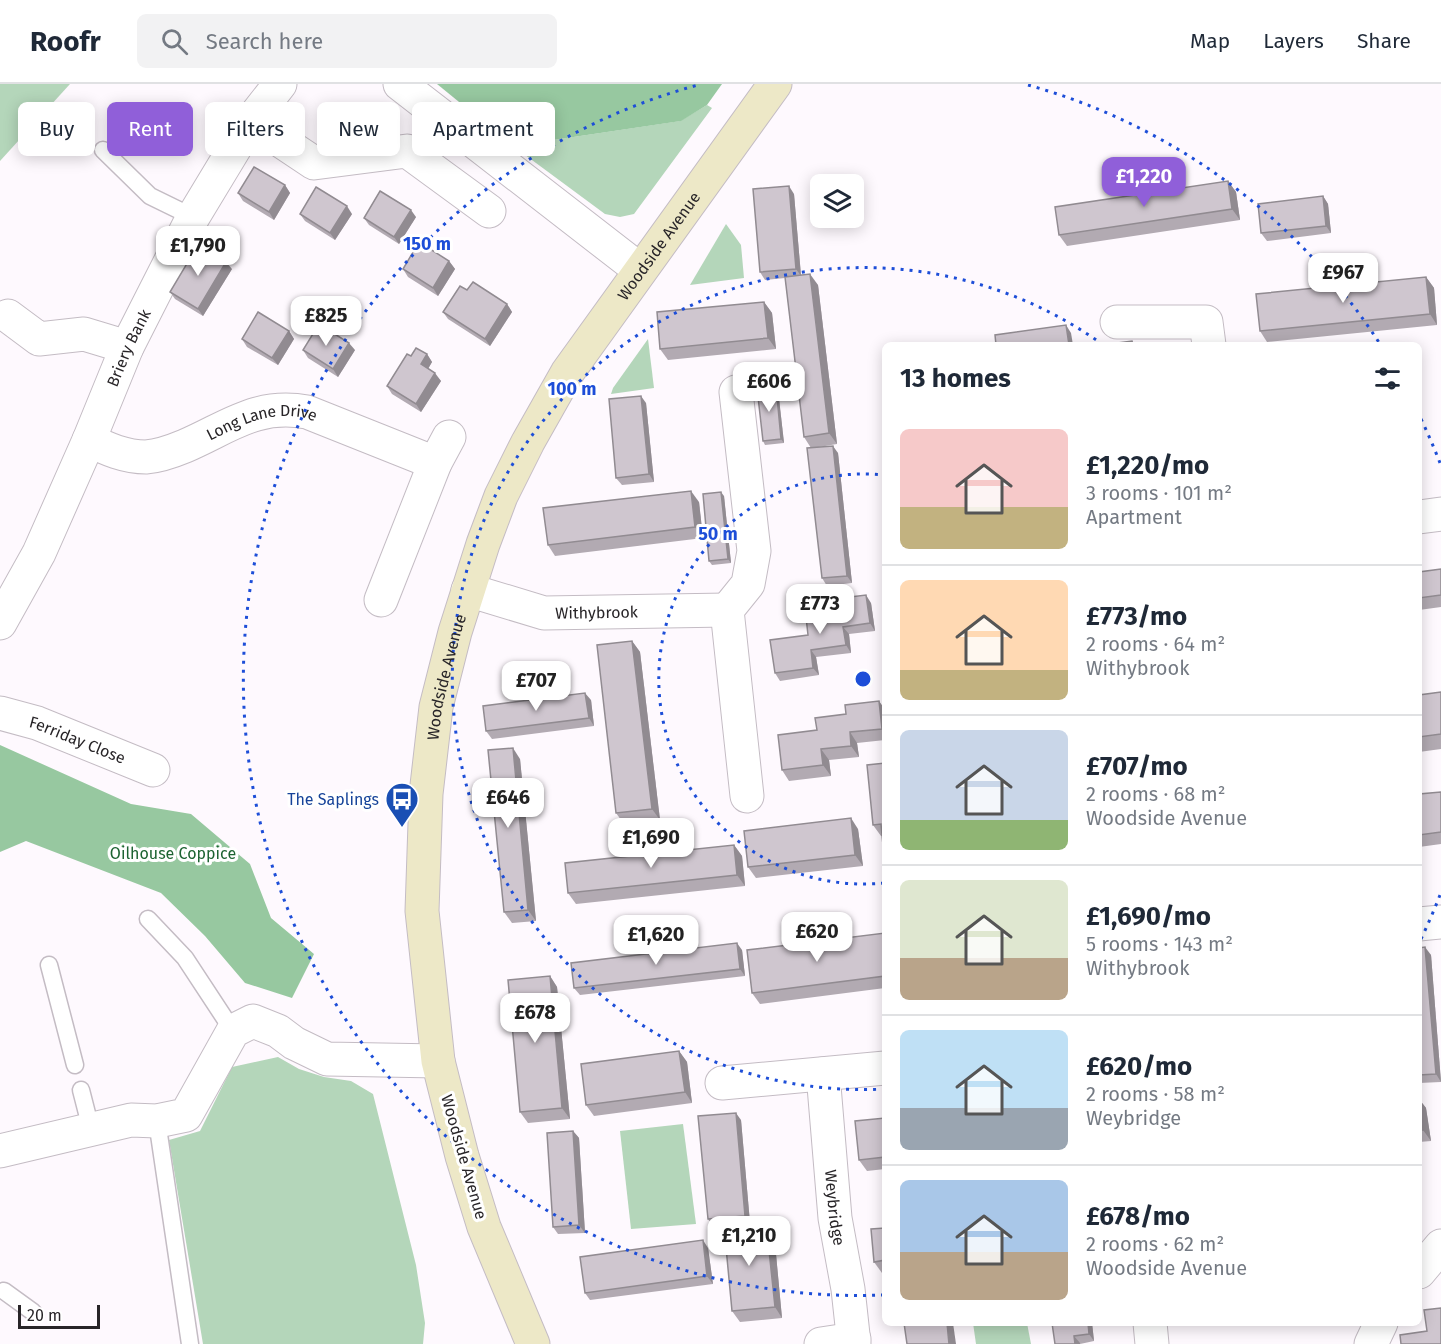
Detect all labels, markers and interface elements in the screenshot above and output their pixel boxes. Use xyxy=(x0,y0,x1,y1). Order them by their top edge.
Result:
search box xyxy=(137,14,557,68)
text: Roofr xyxy=(30,25,101,58)
icon: search xyxy=(158,25,191,58)
text: Search here xyxy=(206,28,323,55)
text: Map xyxy=(1190,28,1230,54)
text: Layers xyxy=(1263,28,1324,54)
text: Share xyxy=(1357,28,1411,54)
chip: Buy xyxy=(18,102,95,156)
chip: Rent xyxy=(107,102,193,156)
chip: Filters xyxy=(205,102,305,156)
chip: New xyxy=(317,102,400,156)
chip: Apartment xyxy=(412,102,555,156)
pin: £1,220 xyxy=(1095,157,1193,208)
text: £1,220 xyxy=(1116,164,1172,188)
map controls xyxy=(810,174,864,228)
button: layers xyxy=(810,174,864,228)
street label: Woodside Avenue xyxy=(613,188,704,304)
pin: £1,790 xyxy=(149,226,247,277)
text: £1,790 xyxy=(170,233,226,257)
text: 150 m xyxy=(403,233,451,255)
pin: £967 xyxy=(1307,253,1379,304)
text: £967 xyxy=(1322,260,1364,284)
pin: £825 xyxy=(290,296,362,347)
text: £825 xyxy=(305,303,347,327)
street label: Briery Bank xyxy=(102,305,155,389)
pin: £606 xyxy=(733,362,805,413)
icon: filters xyxy=(1371,362,1404,395)
text: 13 homes xyxy=(900,363,1011,394)
text: £606 xyxy=(747,369,791,393)
text: 100 m xyxy=(548,378,596,400)
street label: Long Lane Drive xyxy=(203,401,320,444)
text: £1,220/mo xyxy=(1086,450,1209,481)
icon: home xyxy=(948,453,1020,525)
text: 3 rooms · 101 m² xyxy=(1086,481,1232,505)
text: Apartment xyxy=(1086,505,1182,529)
text: 50 m xyxy=(698,523,738,545)
pin: £773 xyxy=(784,584,856,635)
text: £773 xyxy=(800,591,840,615)
text: £773/mo xyxy=(1086,601,1187,632)
street label: Withybrook xyxy=(555,602,639,622)
icon: home xyxy=(948,604,1020,676)
street label: Woodside Avenue xyxy=(423,611,470,741)
text: 2 rooms · 64 m² xyxy=(1086,632,1225,656)
text: Withybrook xyxy=(1086,656,1189,680)
pin: £707 xyxy=(500,661,572,712)
text: £707 xyxy=(516,668,556,692)
centre of rings xyxy=(853,669,873,689)
street label: Ferriday Close xyxy=(27,712,128,767)
text: £707/mo xyxy=(1086,751,1188,782)
icon: home xyxy=(948,754,1020,826)
pin: £646 xyxy=(472,778,544,829)
bus stop icon: The Saplings xyxy=(384,781,420,828)
text: 2 rooms · 68 m² xyxy=(1086,782,1226,806)
text: £646 xyxy=(486,785,530,809)
place label: The Saplings xyxy=(287,790,379,809)
text: Woodside Avenue xyxy=(1086,806,1247,830)
pin: £1,690 xyxy=(602,818,700,869)
text: £1,690 xyxy=(622,825,680,849)
park label: Oilhouse Coppice xyxy=(110,844,236,863)
text: £1,690/mo xyxy=(1086,901,1211,932)
icon: home xyxy=(948,904,1020,976)
pin: £620 xyxy=(781,912,853,963)
pin: £1,620 xyxy=(607,915,705,966)
text: £620 xyxy=(795,919,839,943)
text: £1,620 xyxy=(628,922,684,946)
text: 5 rooms · 143 m² xyxy=(1086,932,1233,956)
text: Withybrook xyxy=(1086,956,1189,980)
pin: £678 xyxy=(499,993,571,1044)
text: £678 xyxy=(514,1000,556,1024)
text: £620/mo xyxy=(1086,1051,1192,1082)
icon: home xyxy=(948,1054,1020,1126)
text: 2 rooms · 58 m² xyxy=(1086,1082,1225,1106)
street label: Woodside Avenue xyxy=(437,1092,491,1222)
text: Weybridge xyxy=(1086,1106,1181,1130)
street label: Weybridge xyxy=(821,1169,849,1247)
text: £678/mo xyxy=(1086,1201,1190,1232)
icon: home xyxy=(948,1204,1020,1276)
pin: £1,210 xyxy=(700,1216,798,1267)
text: £1,210 xyxy=(722,1223,776,1247)
text: 2 rooms · 62 m² xyxy=(1086,1232,1224,1256)
text: Woodside Avenue xyxy=(1086,1256,1247,1280)
scale bar xyxy=(18,1302,100,1330)
text: 20 m xyxy=(27,1306,62,1325)

